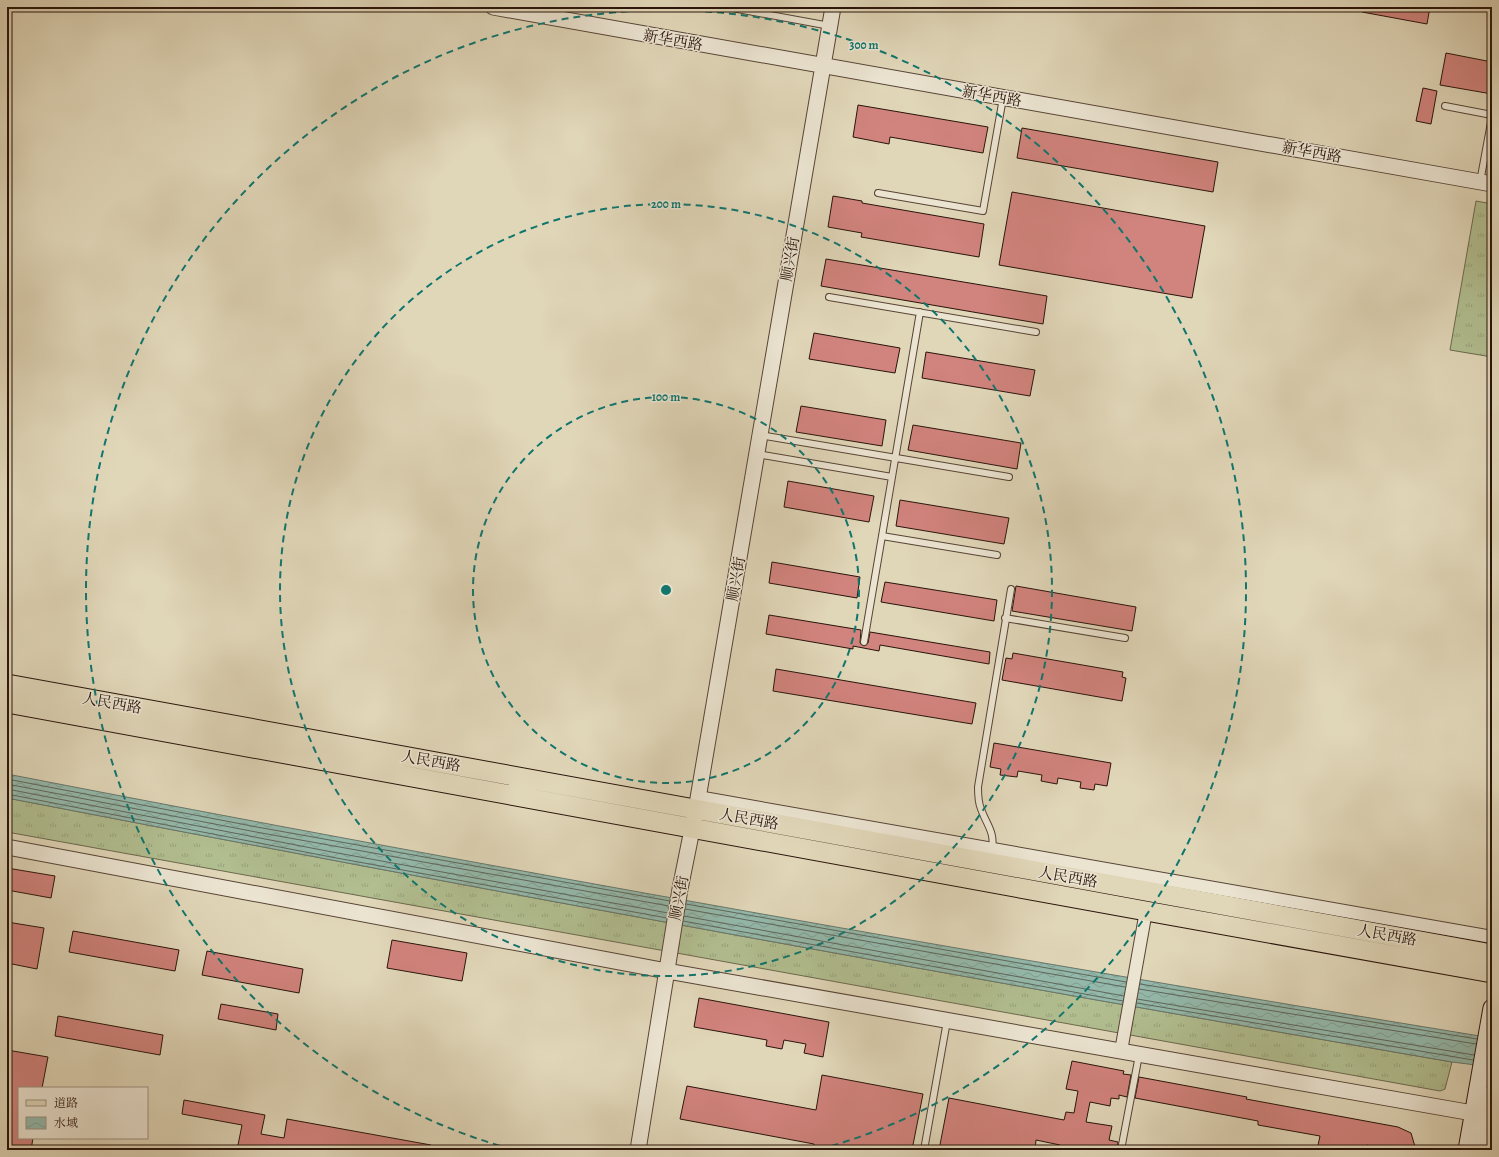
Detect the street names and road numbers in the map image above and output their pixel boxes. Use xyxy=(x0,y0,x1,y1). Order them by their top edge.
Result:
street label: 新华西路 xyxy=(642,25,704,55)
street label: 新华西路 xyxy=(961,81,1023,111)
street label: 新华西路 xyxy=(1281,137,1343,167)
street label: 顺兴街 xyxy=(776,235,804,283)
street label: 顺兴街 xyxy=(722,555,750,603)
street label: 人民西路 xyxy=(81,688,143,718)
street label: 人民西路 xyxy=(400,746,462,776)
street label: 人民西路 xyxy=(718,804,780,834)
street label: 人民西路 xyxy=(1037,862,1099,892)
street label: 顺兴街 xyxy=(665,874,693,922)
street label: 人民西路 xyxy=(1356,920,1418,950)

